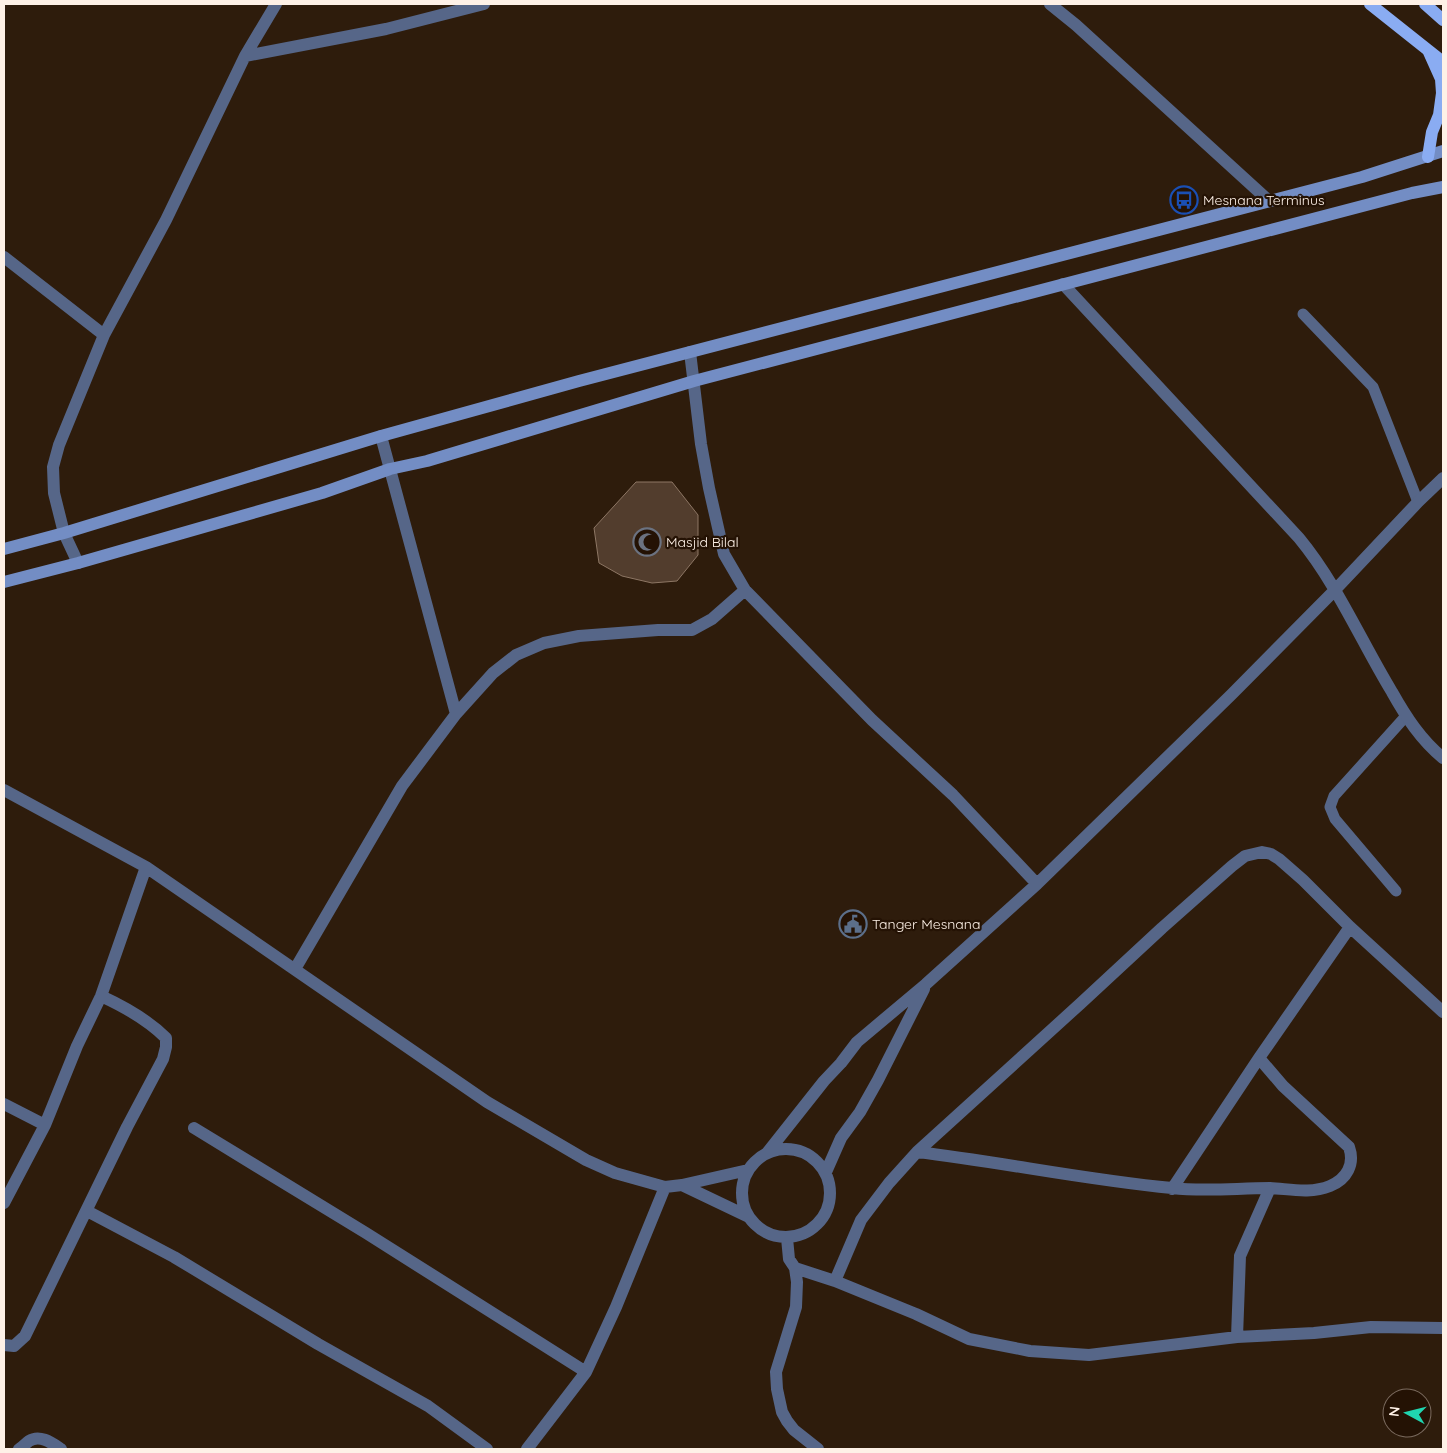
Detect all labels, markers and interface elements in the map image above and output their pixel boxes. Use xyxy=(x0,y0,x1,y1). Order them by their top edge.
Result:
bus stop icon: Mesnana Terminus xyxy=(1169,185,1199,215)
place label: Mesnana Terminus xyxy=(1203,191,1325,209)
mosque icon: Masjid Bilal xyxy=(632,527,662,557)
place label: Masjid Bilal xyxy=(666,533,739,551)
public building icon: Tanger Mesnana xyxy=(838,909,868,939)
place label: Tanger Mesnana xyxy=(872,915,980,933)
north arrow xyxy=(1382,1388,1432,1438)
text: N xyxy=(1385,1405,1404,1418)

